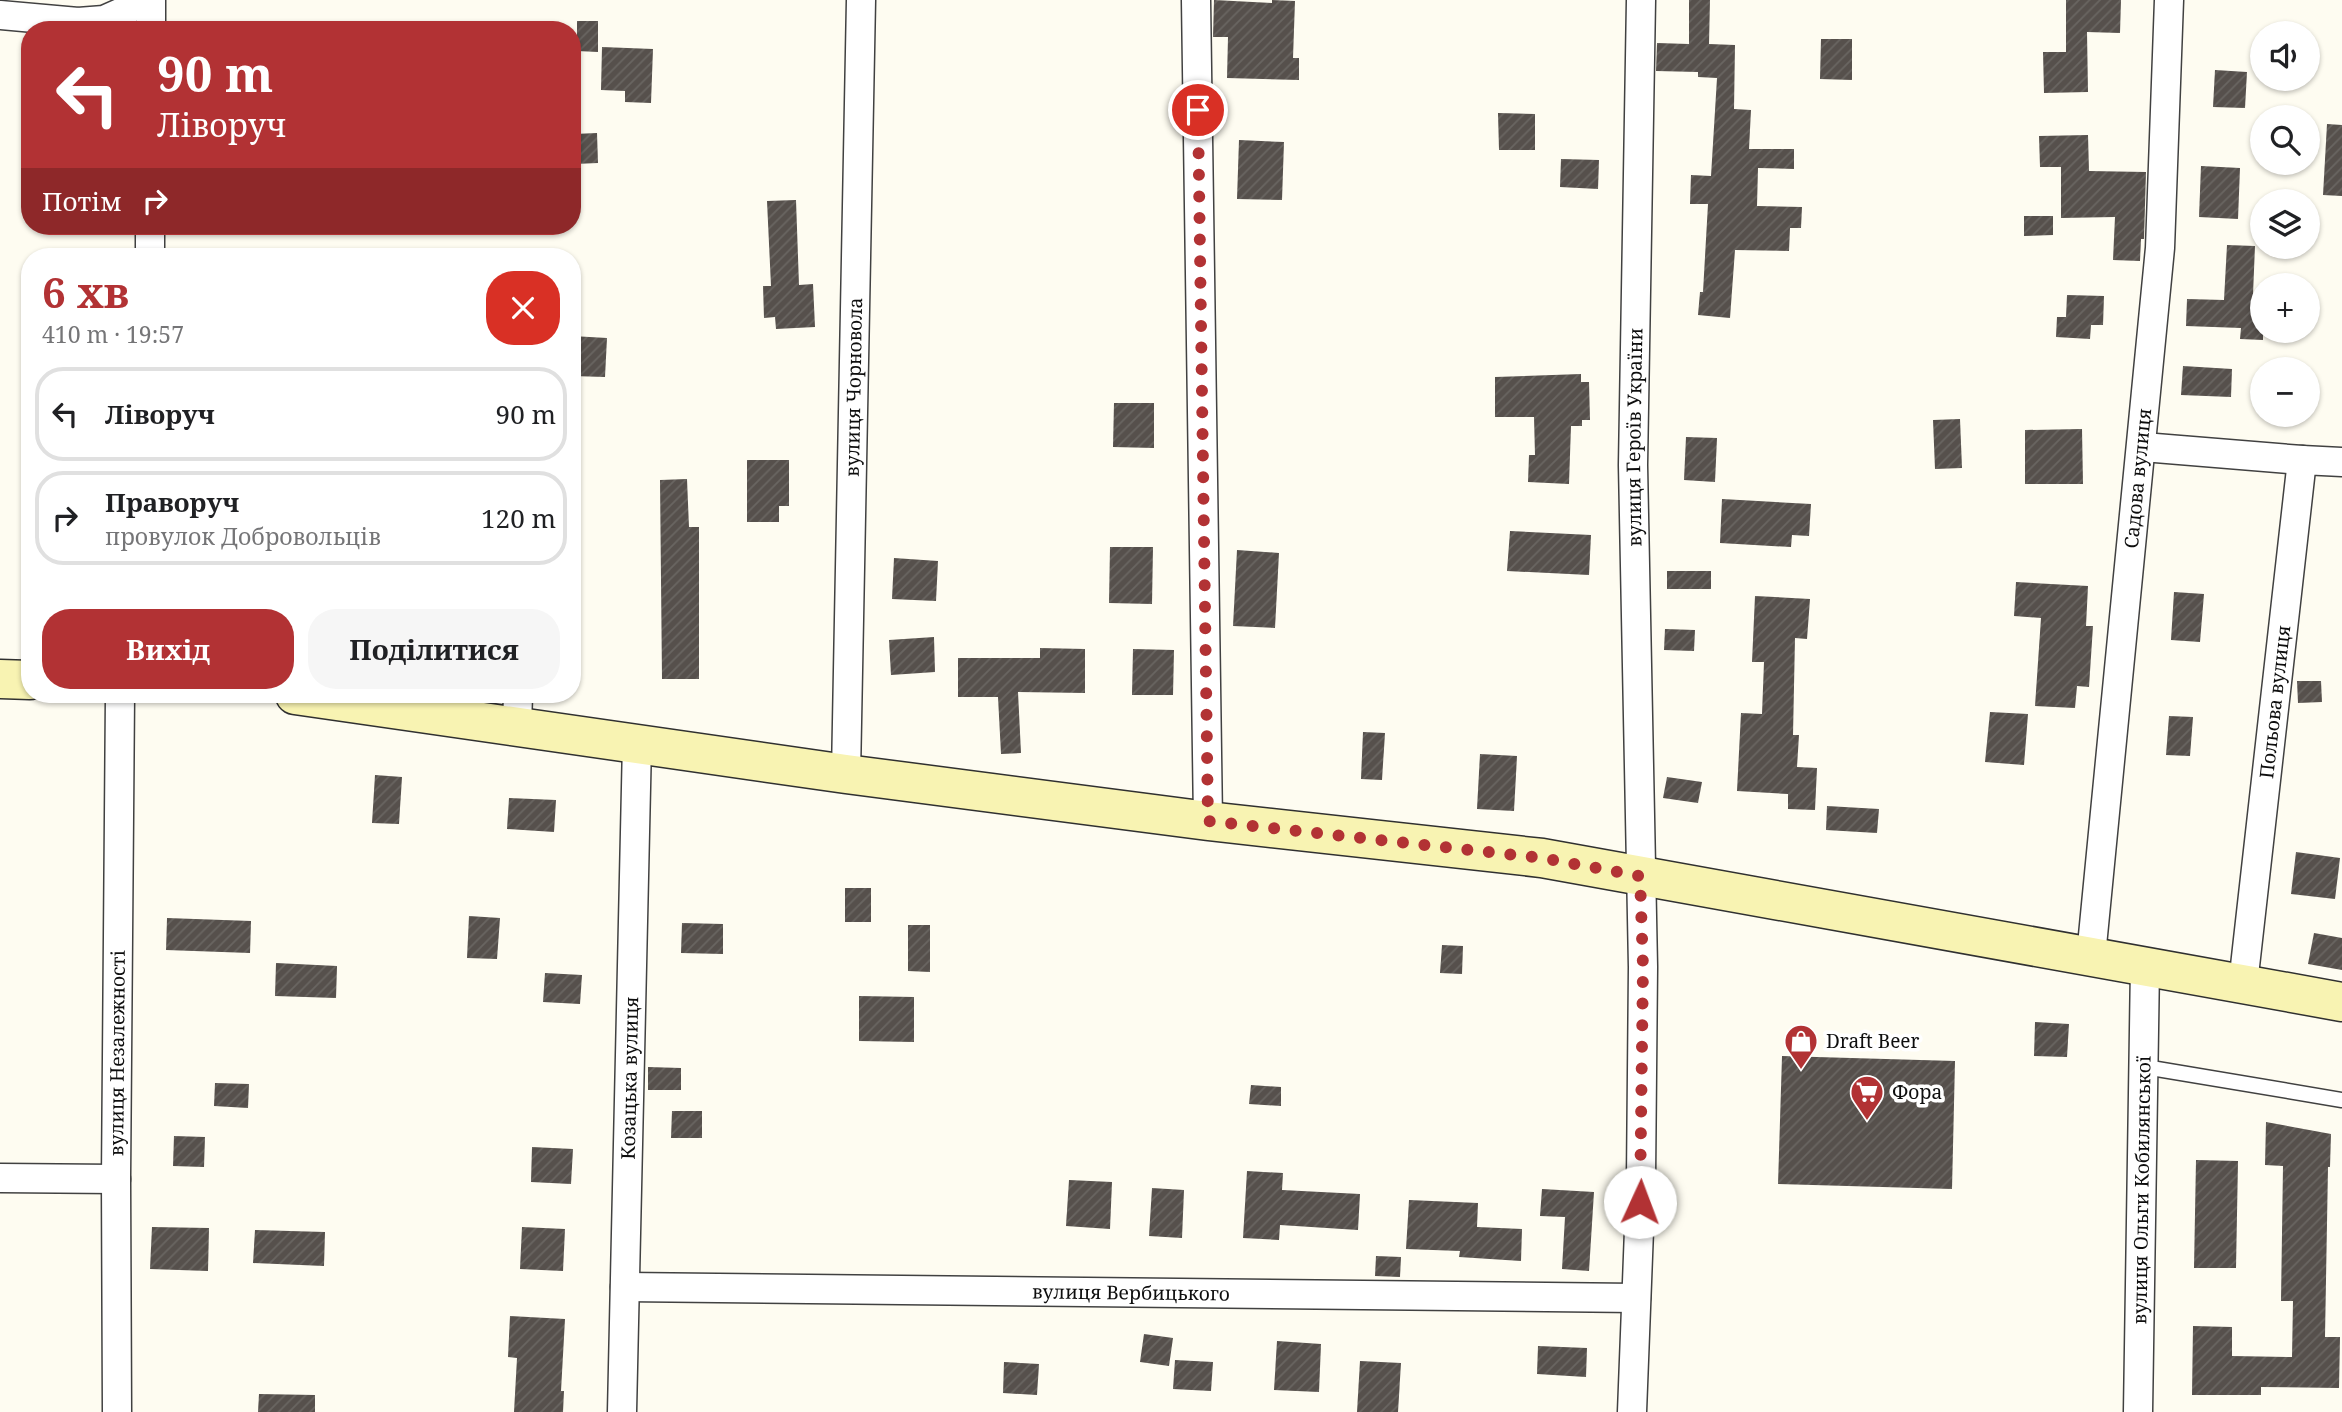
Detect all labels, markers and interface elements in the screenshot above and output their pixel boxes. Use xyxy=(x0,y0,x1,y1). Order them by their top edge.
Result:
map controls xyxy=(2250,21,2320,427)
button: sound xyxy=(2250,21,2320,91)
text: 90 m xyxy=(157,40,273,106)
icon: left xyxy=(42,49,133,140)
pin xyxy=(1168,80,1228,140)
icon: arrive xyxy=(1179,91,1217,129)
text: Ліворуч xyxy=(157,103,286,146)
button: search xyxy=(2250,105,2320,175)
icon: right xyxy=(136,182,174,220)
text: Потім xyxy=(42,183,122,219)
button: layers xyxy=(2250,189,2320,259)
text: 6 хв xyxy=(42,263,129,320)
button: close xyxy=(486,271,560,345)
button: + xyxy=(2250,273,2320,343)
street label: вулиця Чорновола xyxy=(839,297,868,477)
text: 410 m · 19:57 xyxy=(42,318,184,350)
street label: вулиця Героїв України xyxy=(1620,327,1648,547)
button: − xyxy=(2250,357,2320,427)
icon: left xyxy=(46,395,84,433)
text: Ліворуч xyxy=(105,396,215,432)
text: 90 m xyxy=(496,396,556,432)
street label: Садова вулиця xyxy=(2118,407,2157,550)
text: Праворуч xyxy=(105,484,239,520)
icon: right xyxy=(46,499,84,537)
text: 120 m xyxy=(481,500,556,536)
text: провулок Добровольців xyxy=(105,520,381,552)
button: Вихід xyxy=(42,609,294,689)
button: Поділитися xyxy=(308,609,560,689)
street label: Польова вулиця xyxy=(2253,623,2296,780)
street label: вулиця Незалежності xyxy=(103,950,131,1156)
street label: Козацька вулиця xyxy=(615,996,644,1160)
shop icon: Draft Beer xyxy=(1782,1022,1820,1071)
place label: Draft Beer xyxy=(1826,1028,1919,1054)
street label: вулиця Ольги Кобилянської xyxy=(2126,1055,2157,1325)
supermarket icon: Фора xyxy=(1848,1073,1886,1122)
place label: Фора xyxy=(1892,1079,1942,1105)
position arrow xyxy=(1603,1165,1677,1239)
street label: вулиця Вербицького xyxy=(1032,1278,1230,1307)

